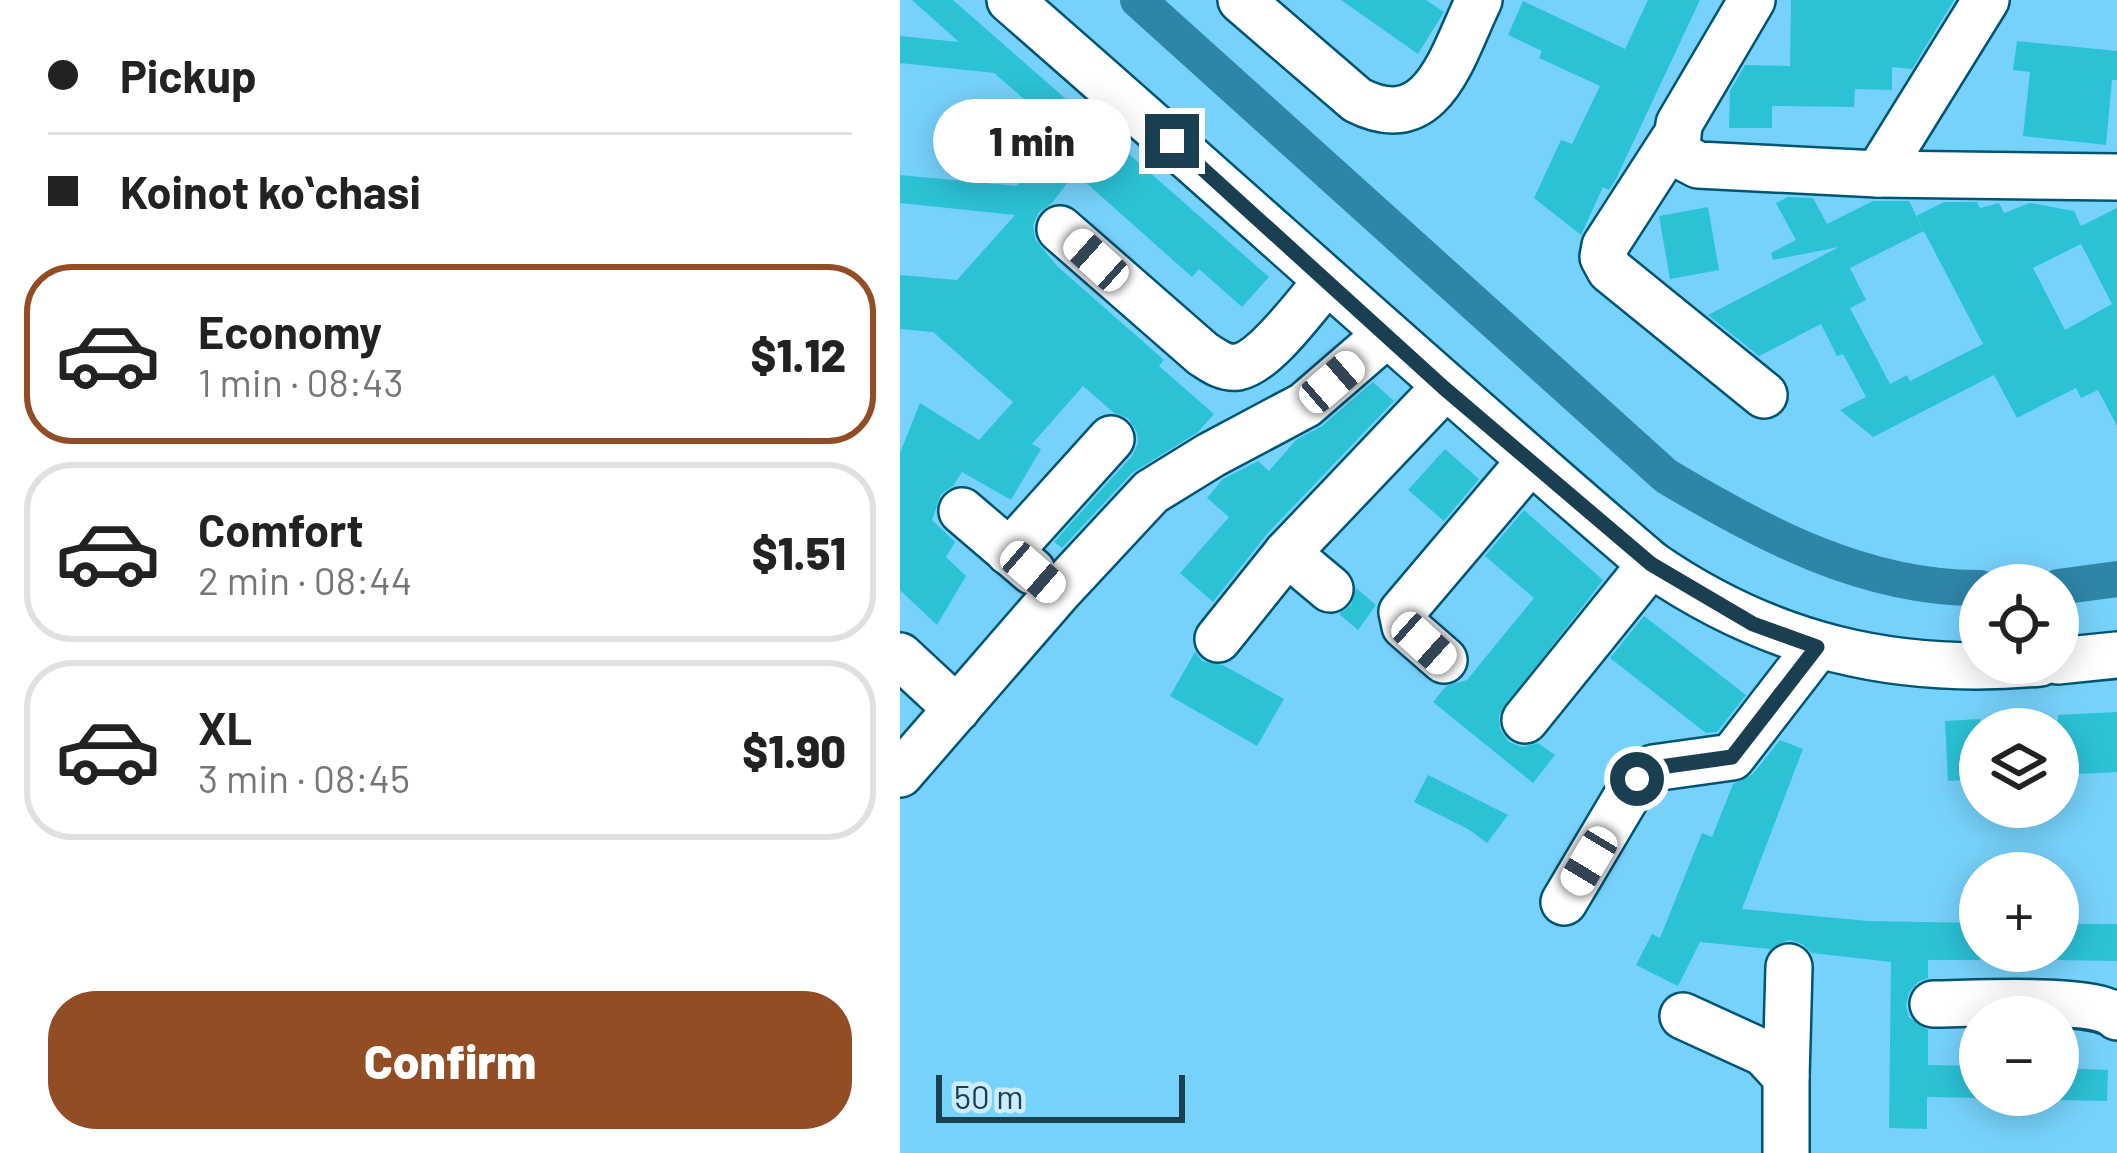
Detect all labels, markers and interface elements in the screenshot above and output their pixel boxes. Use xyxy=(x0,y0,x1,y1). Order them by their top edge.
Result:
text: Pickup xyxy=(120,48,257,102)
callout: 1 min xyxy=(932,99,1130,183)
route end xyxy=(1145,114,1199,168)
text: 1 min xyxy=(989,117,1075,164)
text: Koinot koʻchasi xyxy=(120,164,421,218)
car xyxy=(1057,223,1135,297)
icon: car xyxy=(54,300,162,408)
text: Economy xyxy=(198,304,382,358)
text: $1.12 xyxy=(751,327,846,381)
car xyxy=(1293,345,1371,419)
text: 1 min · 08:43 xyxy=(198,358,404,405)
icon: car xyxy=(54,498,162,606)
text: Comfort xyxy=(198,502,364,556)
text: $1.51 xyxy=(752,525,846,579)
car xyxy=(994,535,1072,609)
text: 2 min · 08:44 xyxy=(198,556,412,603)
map controls xyxy=(1959,564,2079,1116)
button: locate xyxy=(1959,564,2079,684)
car xyxy=(1385,606,1463,680)
icon: car xyxy=(54,696,162,804)
text: XL xyxy=(198,700,252,754)
button: layers xyxy=(1959,708,2079,828)
text: $1.90 xyxy=(742,723,846,777)
route start xyxy=(1610,752,1664,806)
text: 3 min · 08:45 xyxy=(198,754,410,801)
car xyxy=(1555,821,1623,901)
button: + xyxy=(1959,852,2079,972)
button: Confirm xyxy=(48,991,852,1129)
button: − xyxy=(1959,996,2079,1116)
scale bar xyxy=(936,1069,1185,1122)
text: 50 m xyxy=(954,1076,1024,1116)

